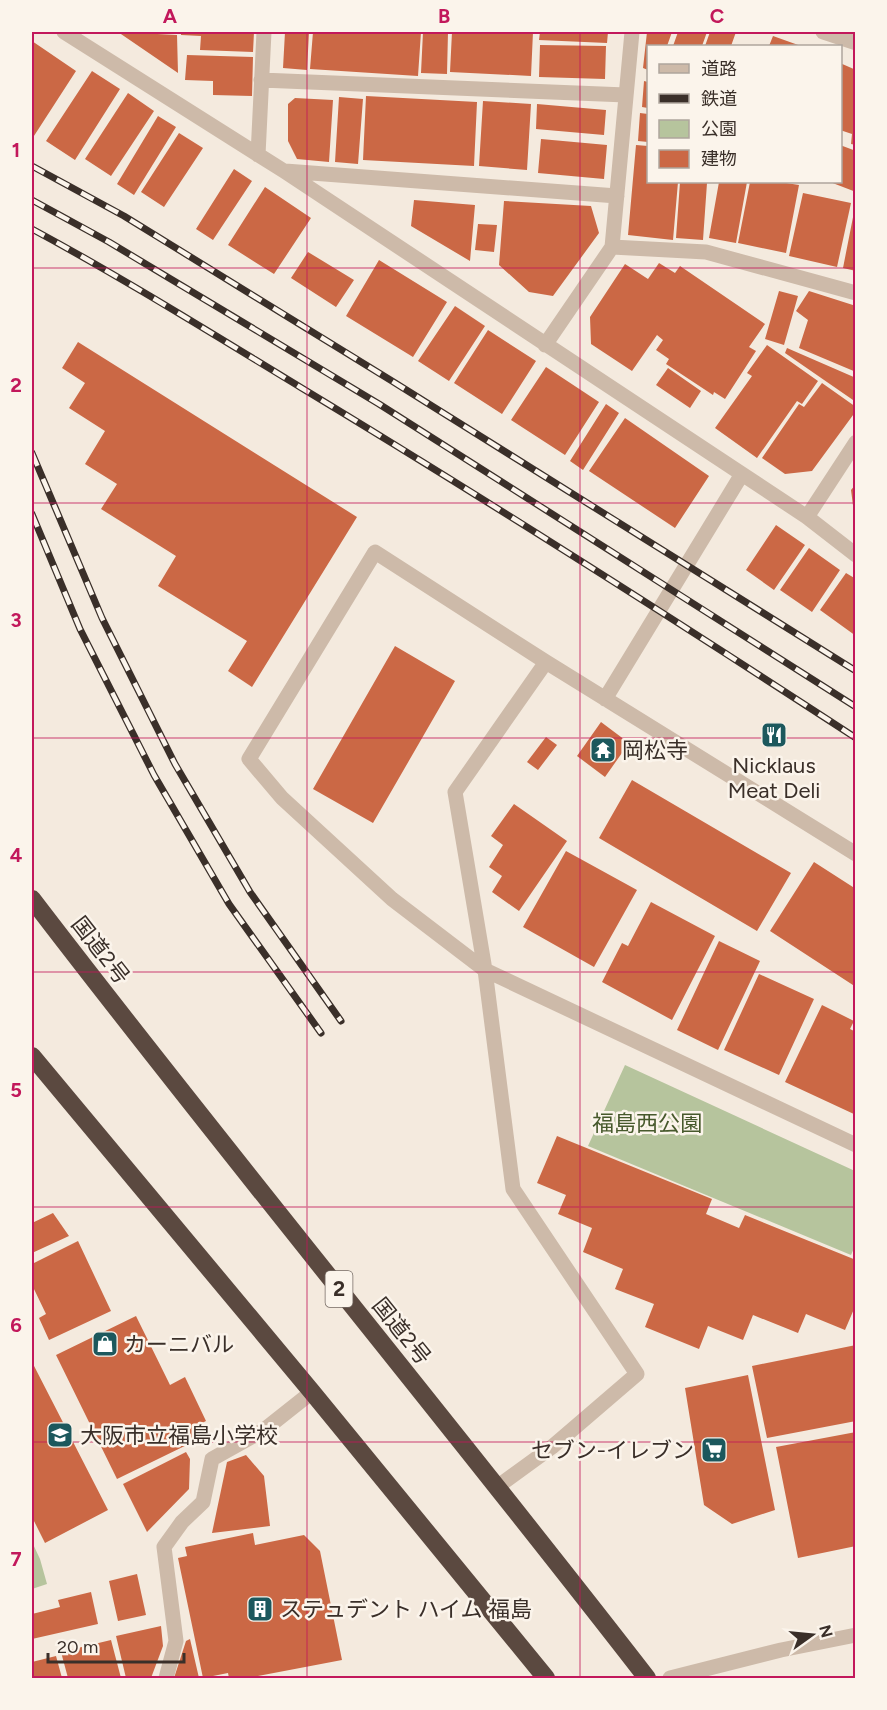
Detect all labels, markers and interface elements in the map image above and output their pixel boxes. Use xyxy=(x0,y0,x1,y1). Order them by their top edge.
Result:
text: A xyxy=(163,4,178,28)
text: B xyxy=(438,4,450,28)
text: C xyxy=(710,4,724,28)
legend xyxy=(647,45,842,183)
text: 道路 xyxy=(701,58,737,80)
text: 鉄道 xyxy=(701,88,737,110)
text: 公園 xyxy=(701,118,737,140)
text: 1 xyxy=(12,138,20,162)
text: 建物 xyxy=(701,148,737,170)
text: 2 xyxy=(10,373,22,397)
text: 3 xyxy=(10,608,22,632)
restaurant icon: Nicklaus Meat Deli xyxy=(759,720,789,750)
temple icon: 岡松寺 xyxy=(588,735,618,765)
place label: 岡松寺 xyxy=(622,737,688,764)
place label: Nicklaus Meat Deli xyxy=(728,752,820,804)
text: 4 xyxy=(10,843,23,867)
street label: 国道2号 xyxy=(66,911,135,989)
text: 5 xyxy=(10,1078,22,1102)
park label: 福島西公園 xyxy=(592,1110,702,1137)
road number: 2 xyxy=(326,1271,352,1307)
street label: 国道2号 xyxy=(366,1292,437,1370)
text: 6 xyxy=(10,1313,22,1337)
shop icon: カーニバル xyxy=(90,1329,120,1359)
place label: カーニバル xyxy=(124,1331,234,1358)
school or university icon: 大阪市立福島小学校 xyxy=(45,1420,75,1450)
place label: 大阪市立福島小学校 xyxy=(80,1422,278,1449)
supermarket icon: セブン-イレブン xyxy=(699,1435,729,1465)
place label: セブン-イレブン xyxy=(531,1437,694,1464)
text: 7 xyxy=(10,1547,22,1571)
building icon: ステュデント ハイム 福島 xyxy=(245,1594,275,1624)
place label: ステュデント ハイム 福島 xyxy=(280,1596,532,1623)
north arrow xyxy=(782,1605,842,1665)
text: N xyxy=(815,1623,837,1640)
scale bar xyxy=(48,1626,184,1664)
text: 20 m xyxy=(57,1636,98,1658)

